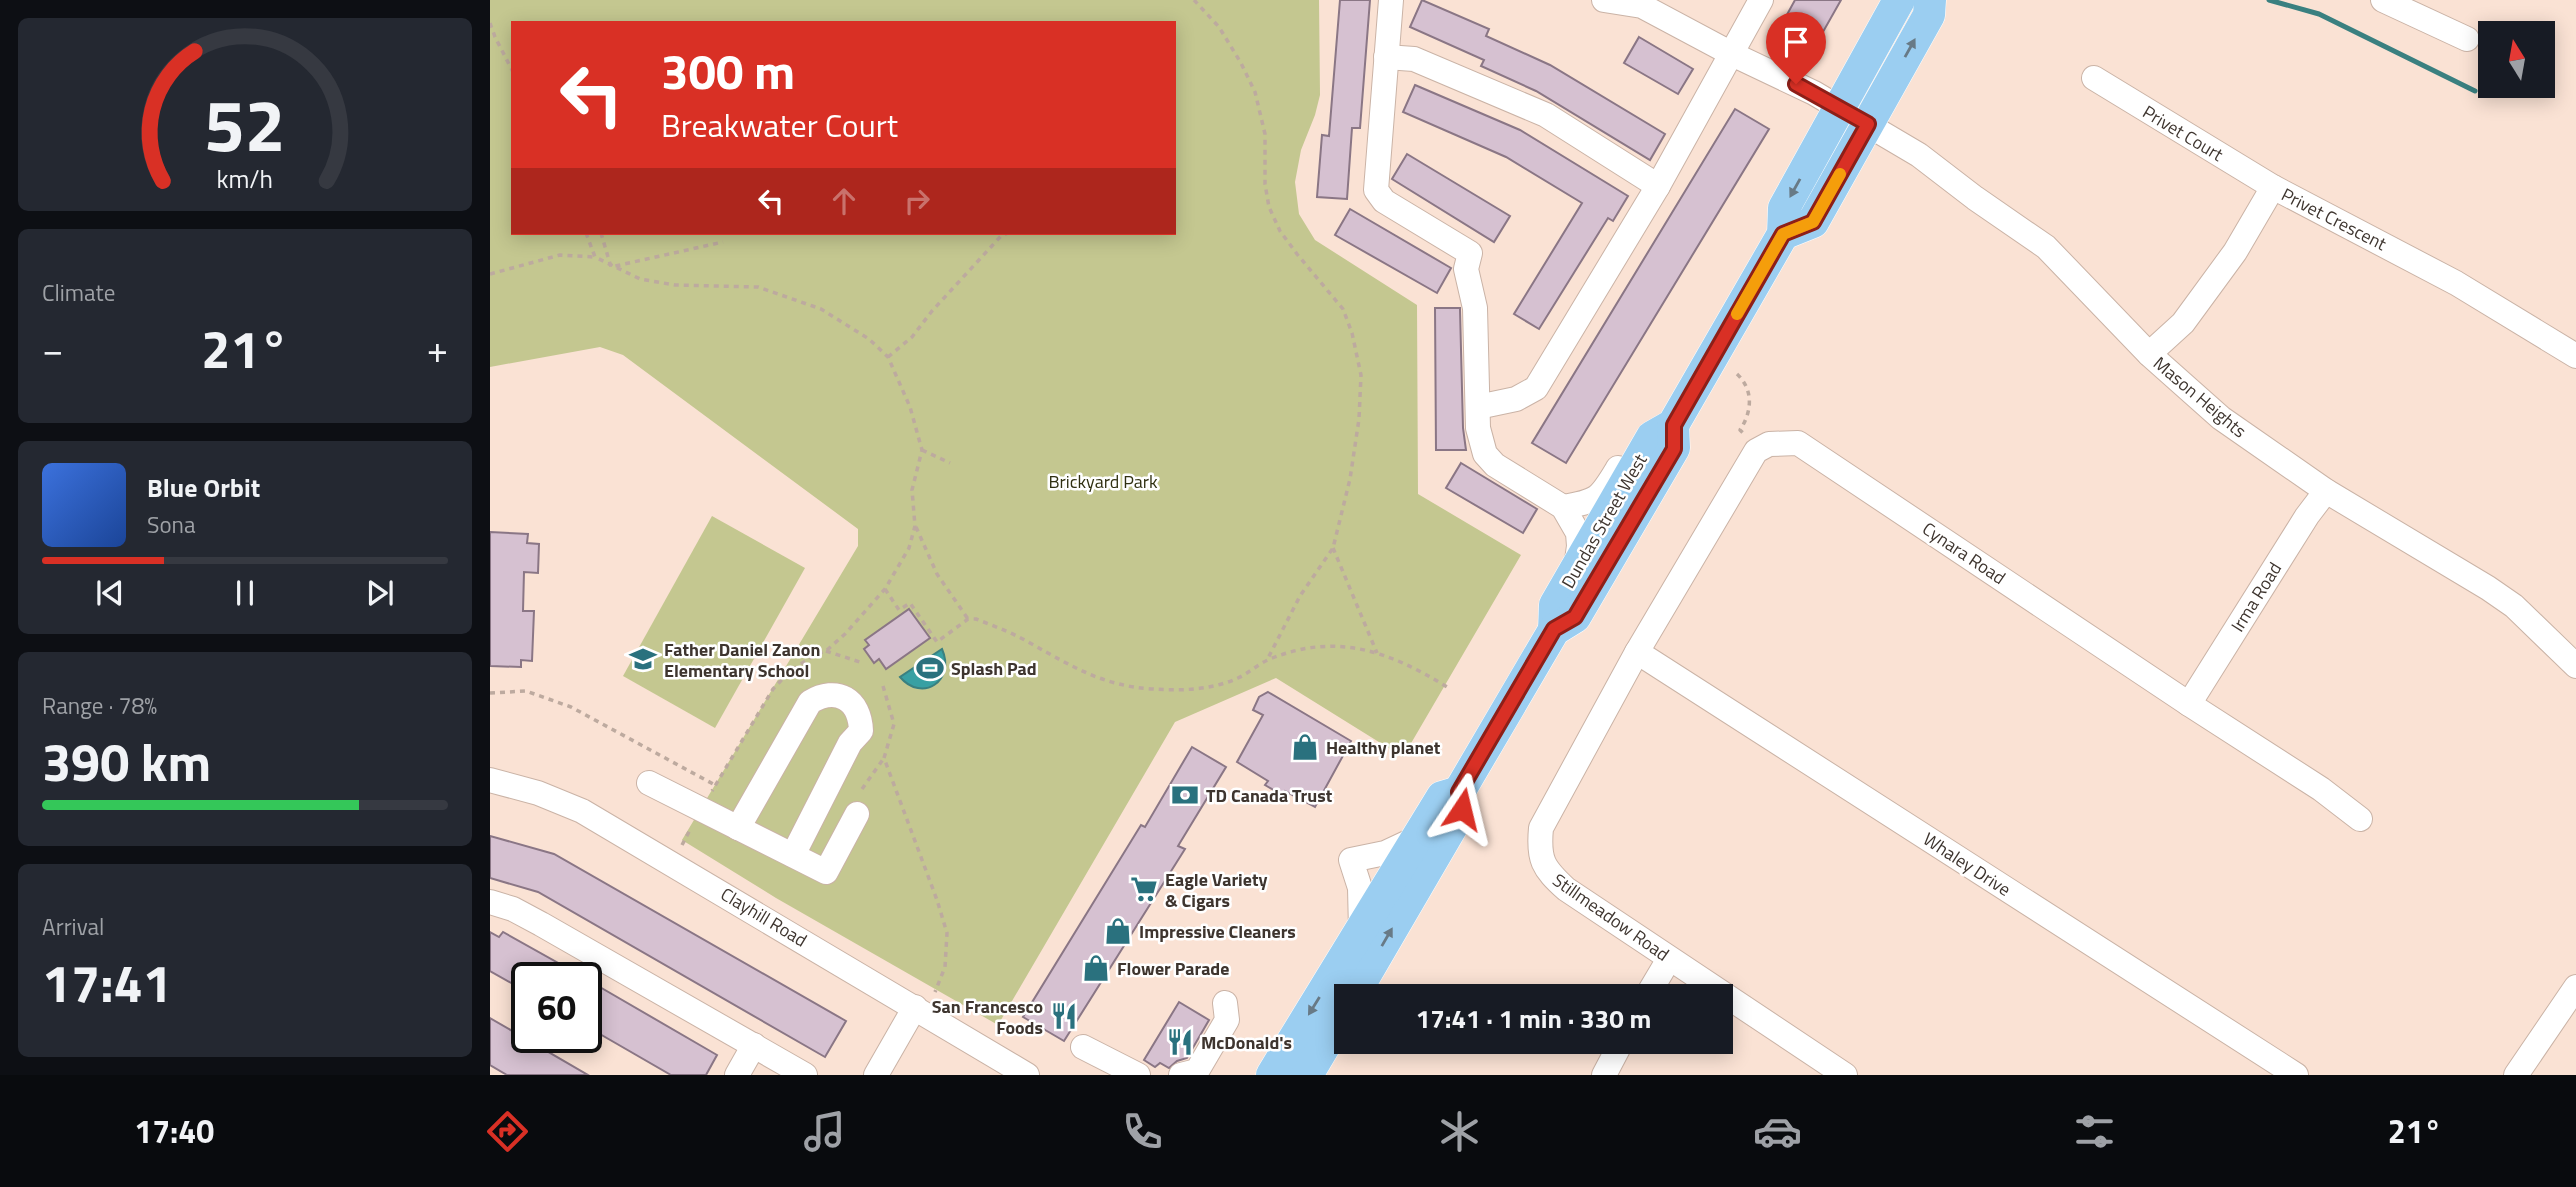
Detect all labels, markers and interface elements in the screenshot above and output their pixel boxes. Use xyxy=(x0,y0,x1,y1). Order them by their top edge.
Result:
pin xyxy=(1766,12.0,1826,84)
north arrow xyxy=(2478,21,2555,98)
map controls xyxy=(2478,21,2555,98)
icon: arrive xyxy=(1777,23,1815,61)
text: 300 m xyxy=(661,33,795,108)
one-way arrow xyxy=(1904,38,1916,58)
icon: left xyxy=(546,49,637,140)
text: 52 xyxy=(204,69,286,179)
street label: Privet Court xyxy=(2138,98,2229,168)
text: Breakwater Court xyxy=(661,101,898,149)
text: km/h xyxy=(217,160,273,198)
one-way arrow xyxy=(1789,179,1801,198)
street label: Privet Crescent xyxy=(2277,181,2392,257)
icon: left xyxy=(752,182,790,220)
icon: ahead xyxy=(825,182,863,220)
icon: right xyxy=(898,182,936,220)
text: Climate xyxy=(42,275,115,310)
text: 21° xyxy=(201,309,289,388)
text: − xyxy=(42,320,63,378)
text: + xyxy=(427,320,448,378)
street label: Mason Heights xyxy=(2148,350,2252,444)
street label: Dundas Street West xyxy=(1554,448,1654,593)
text: Blue Orbit xyxy=(147,468,260,507)
park label: Brickyard Park xyxy=(1048,468,1158,495)
text: Sona xyxy=(147,507,195,542)
street label: Cynara Road xyxy=(1917,515,2011,591)
street label: Irma Road xyxy=(2224,557,2288,637)
icon: previous xyxy=(91,574,129,612)
icon: pause xyxy=(226,574,264,612)
icon: next xyxy=(361,574,399,612)
place label: Father Daniel Zanon Elementary School xyxy=(664,636,820,684)
school or university icon: Father Daniel Zanon Elementary School xyxy=(628,644,658,674)
sports icon: Splash Pad xyxy=(915,653,945,683)
place label: Splash Pad xyxy=(951,655,1037,682)
text: Range · 78% xyxy=(42,688,157,723)
text: 390 km xyxy=(42,722,211,801)
shop icon: Healthy planet xyxy=(1290,732,1320,762)
place label: Healthy planet xyxy=(1326,734,1441,761)
position arrow xyxy=(1425,772,1499,846)
bank icon: TD Canada Trust xyxy=(1170,780,1200,810)
place label: TD Canada Trust xyxy=(1206,782,1333,809)
street label: Whaley Drive xyxy=(1918,826,2016,902)
place label: Eagle Variety & Cigars xyxy=(1165,866,1268,914)
street label: Stillmeadow Road xyxy=(1547,867,1675,967)
supermarket icon: Eagle Variety & Cigars xyxy=(1129,874,1159,904)
street label: Clayhill Road xyxy=(716,881,812,953)
text: Arrival xyxy=(42,909,104,944)
shop icon: Impressive Cleaners xyxy=(1103,916,1133,946)
place label: Impressive Cleaners xyxy=(1139,918,1296,945)
one-way arrow xyxy=(1381,927,1394,946)
text: 17:41 xyxy=(42,943,172,1022)
shop icon: Flower Parade xyxy=(1081,953,1111,983)
place label: Flower Parade xyxy=(1117,955,1229,982)
speed limit sign: 60 xyxy=(511,962,602,1053)
place label: San Francesco Foods xyxy=(932,993,1043,1041)
one-way arrow xyxy=(1308,997,1321,1016)
text: 17:41 · 1 min · 330 m xyxy=(1416,999,1651,1038)
restaurant icon: San Francesco Foods xyxy=(1049,1001,1079,1031)
restaurant icon: McDonald's xyxy=(1165,1027,1195,1057)
place label: McDonald's xyxy=(1201,1029,1292,1056)
text: 17:40 xyxy=(134,1107,214,1155)
icon: directions xyxy=(483,1107,532,1156)
icon: music xyxy=(800,1107,849,1156)
icon: phone xyxy=(1118,1107,1167,1156)
icon: climate xyxy=(1435,1107,1484,1156)
icon: car xyxy=(1753,1107,1802,1156)
icon: filters xyxy=(2070,1107,2119,1156)
text: 21° xyxy=(2388,1107,2442,1155)

